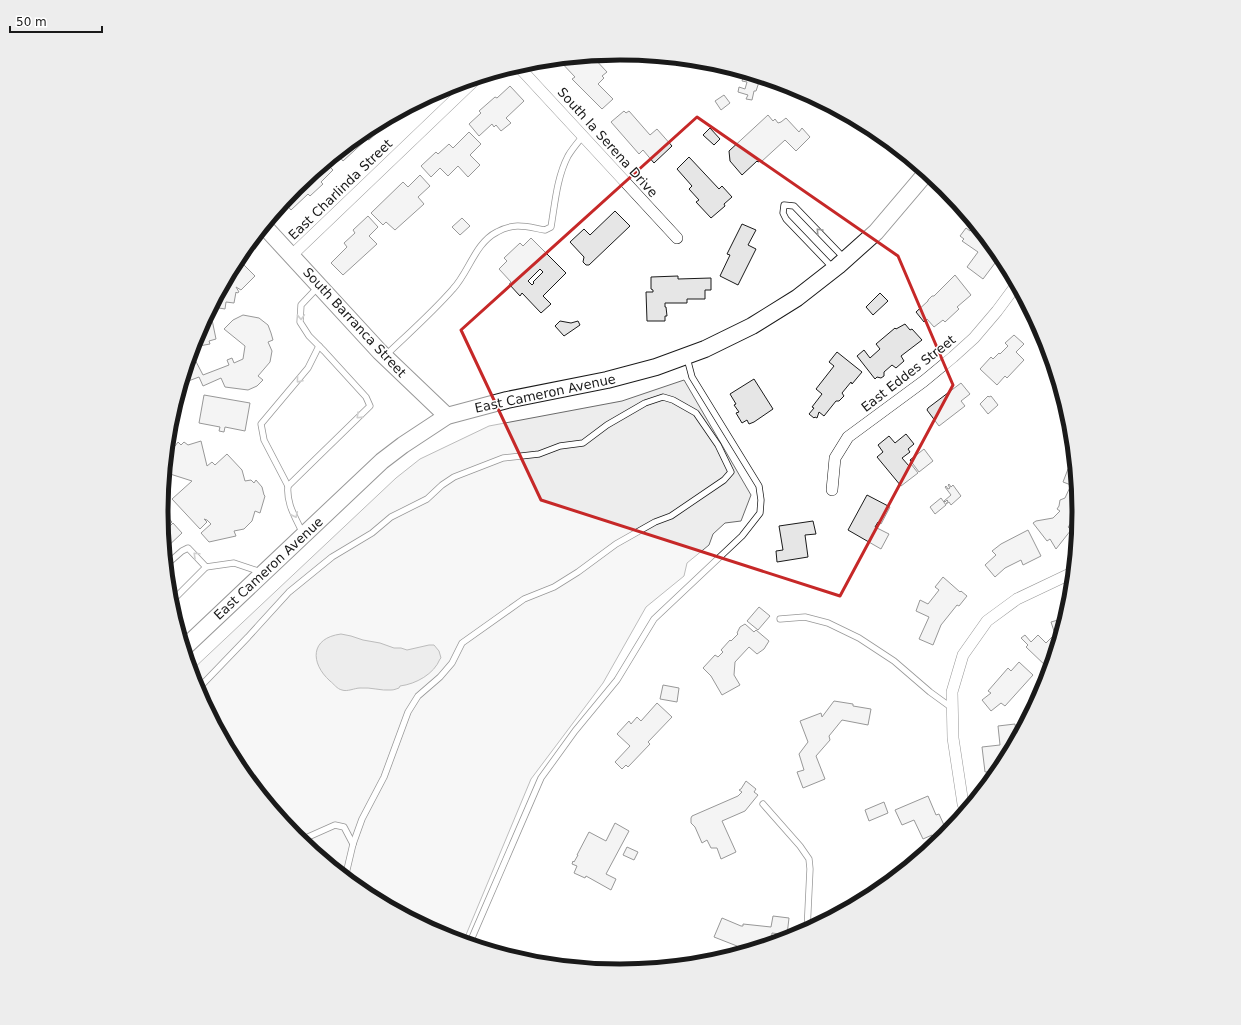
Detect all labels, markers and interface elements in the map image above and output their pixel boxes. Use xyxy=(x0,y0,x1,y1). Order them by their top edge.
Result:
scale bar xyxy=(10,8,102,34)
text: 50 m xyxy=(16,15,47,29)
street label: South la Serena Drive xyxy=(555,85,661,200)
street label: East Charlinda Street xyxy=(285,136,395,243)
one-way arrow xyxy=(816,228,824,236)
street label: South Barranca Street xyxy=(300,264,409,380)
one-way arrow xyxy=(297,314,305,320)
street label: East Eddes Street xyxy=(858,332,958,415)
street label: East Cameron Avenue xyxy=(473,371,617,416)
one-way arrow xyxy=(297,375,304,382)
one-way arrow xyxy=(356,412,364,419)
one-way arrow xyxy=(290,511,298,519)
street label: East Cameron Avenue xyxy=(211,514,326,623)
one-way arrow xyxy=(193,553,200,560)

